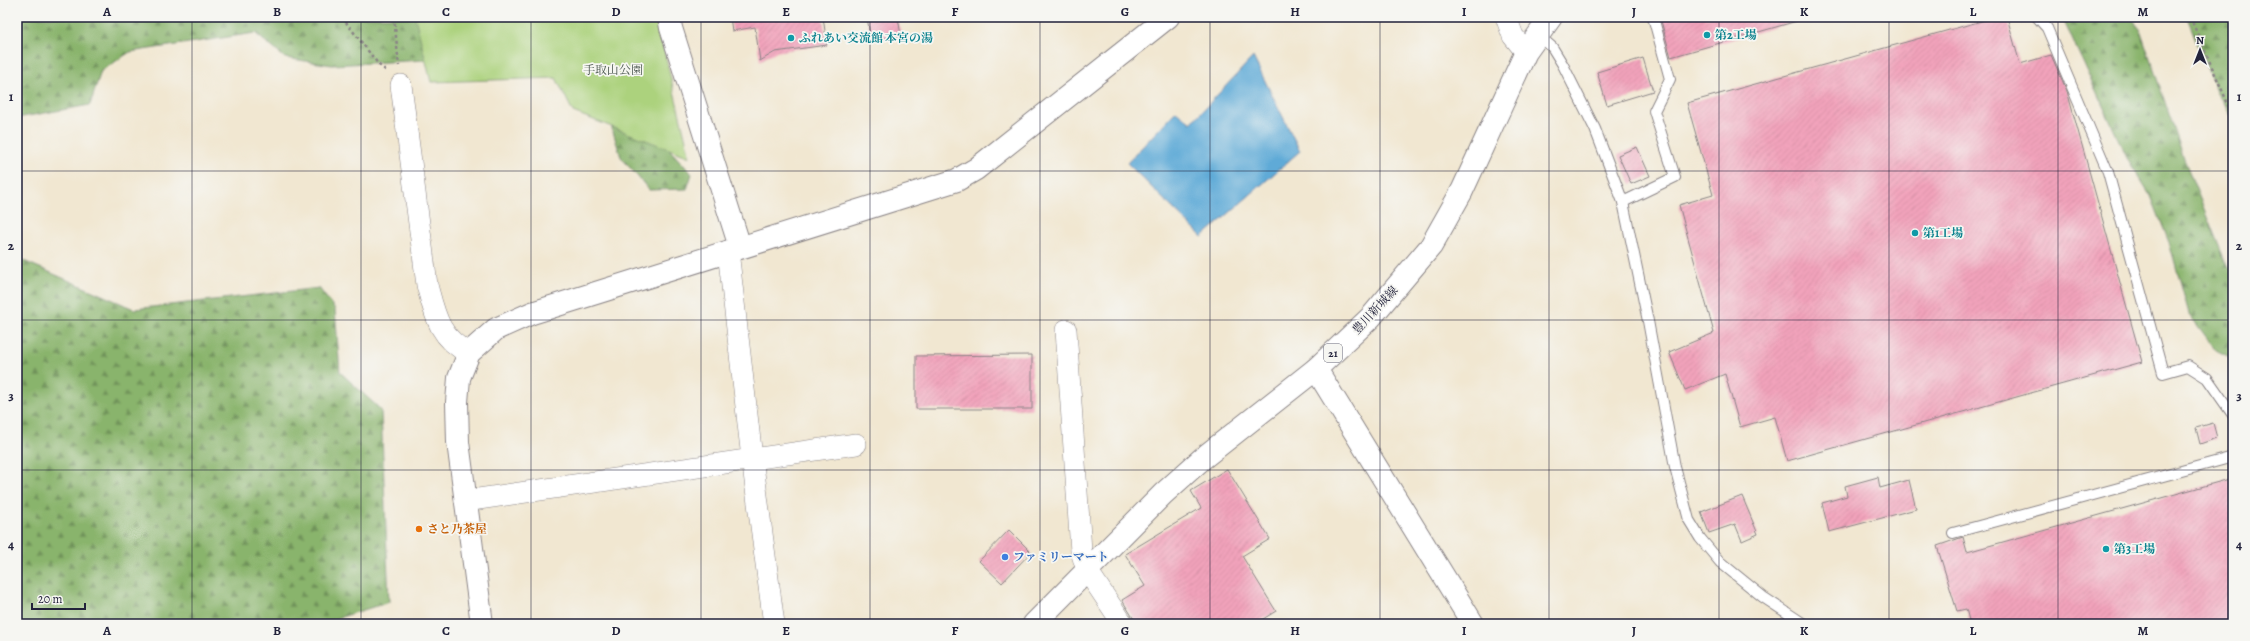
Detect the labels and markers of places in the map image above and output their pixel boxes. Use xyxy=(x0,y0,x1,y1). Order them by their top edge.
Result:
place label: 第2工場 xyxy=(1715,27,1757,43)
place label: ふれあい交流館 本宮の湯 xyxy=(799,30,933,46)
marker: 第2工場 xyxy=(1702,30,1712,40)
marker: ふれあい交流館 本宮の湯 xyxy=(786,33,796,43)
place label: 第1工場 xyxy=(1923,225,1963,241)
marker: 第1工場 xyxy=(1910,228,1920,238)
place label: さと乃茶屋 xyxy=(427,521,487,537)
marker: さと乃茶屋 xyxy=(414,524,424,534)
place label: 第3工場 xyxy=(2114,541,2155,557)
marker: 第3工場 xyxy=(2101,544,2111,554)
place label: ファミリーマート xyxy=(1013,549,1109,565)
marker: ファミリーマート xyxy=(1000,552,1010,562)

